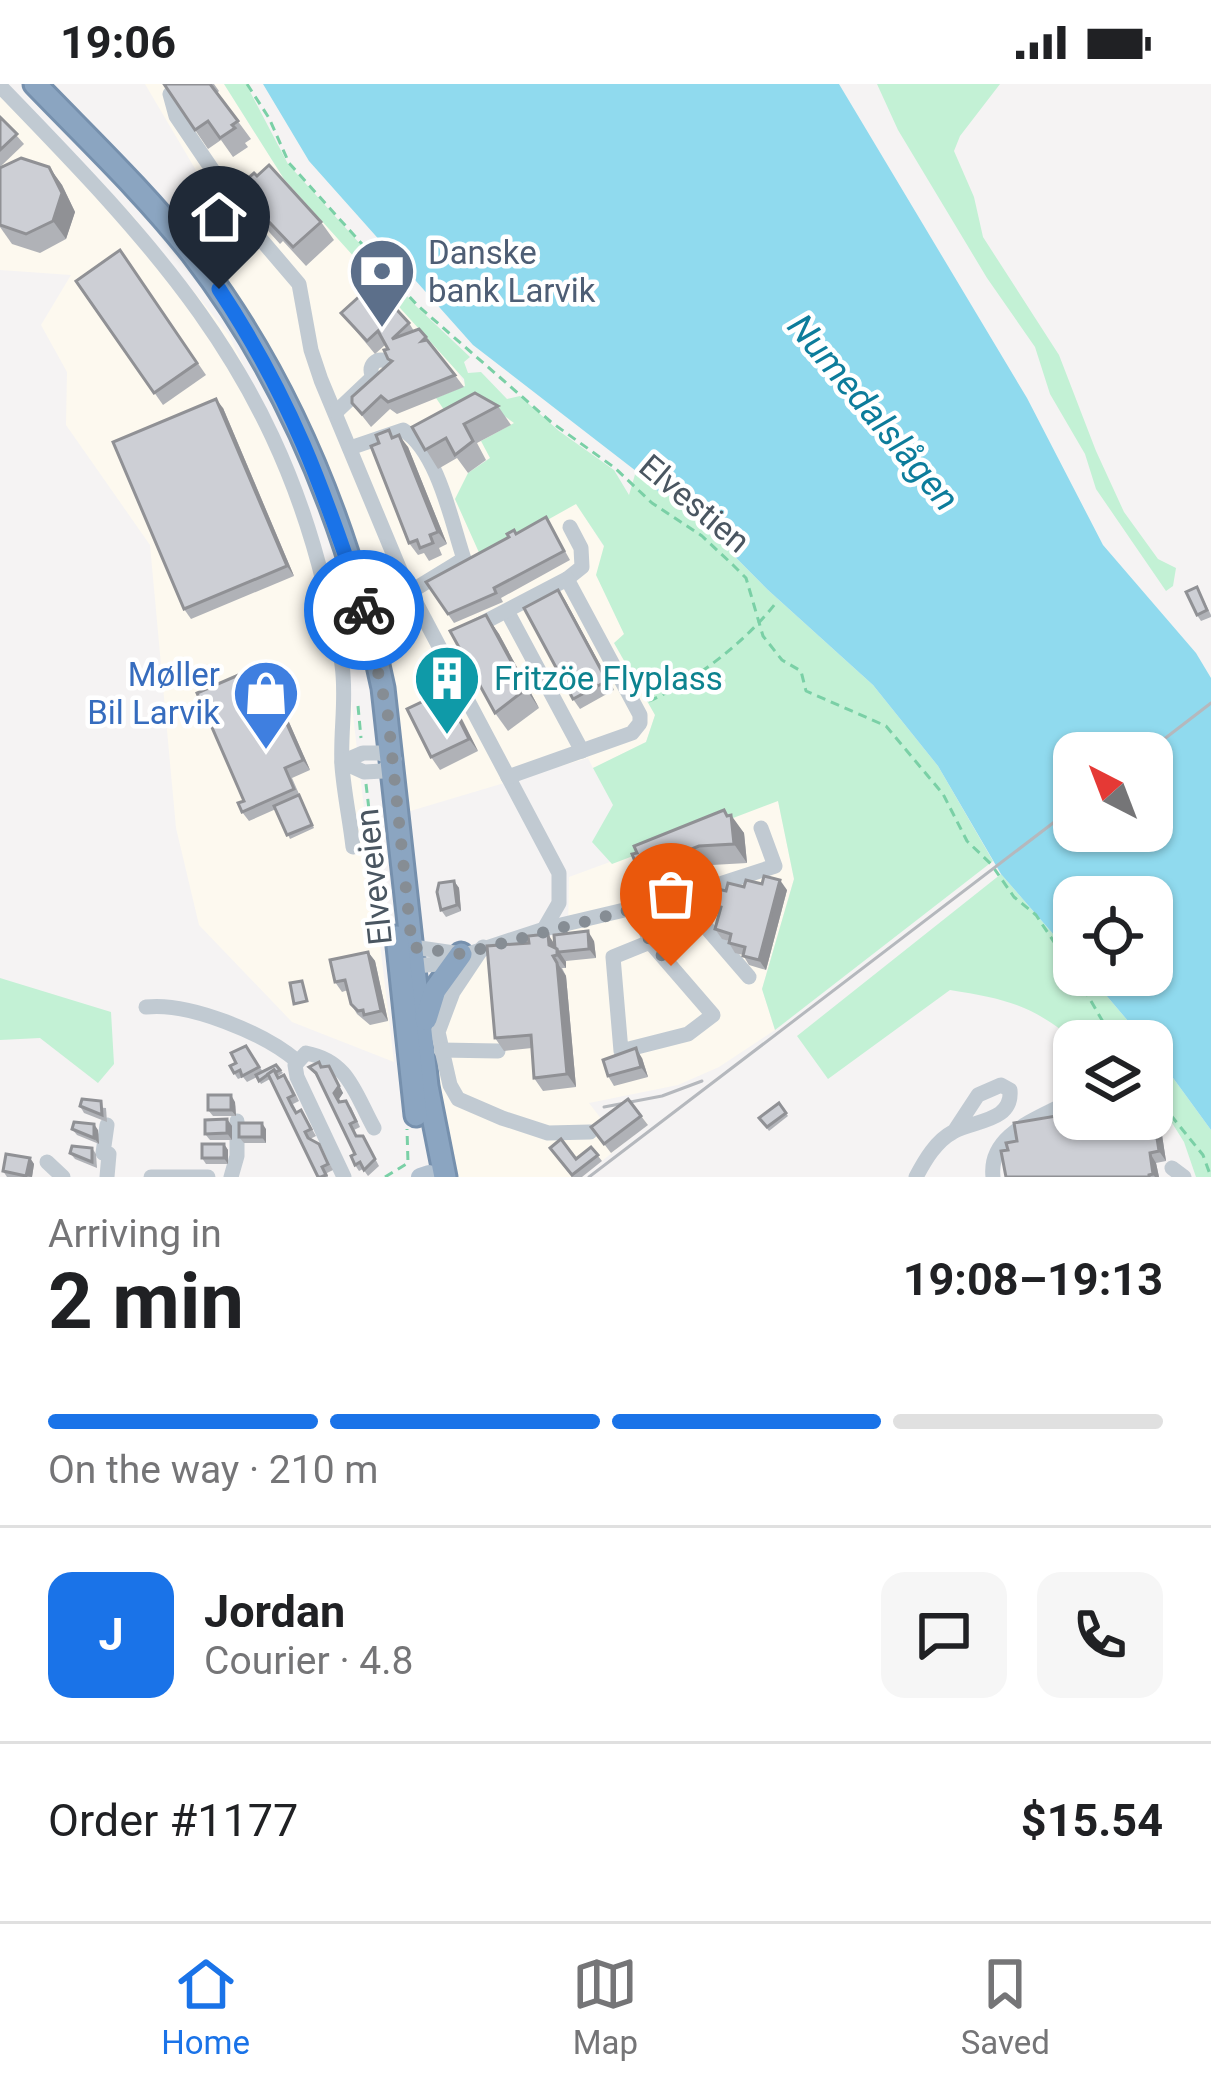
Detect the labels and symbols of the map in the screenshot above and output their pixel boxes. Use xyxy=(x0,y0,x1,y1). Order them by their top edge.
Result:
pin xyxy=(168,166,270,289)
place label: Danske bank Larvik xyxy=(428,233,596,310)
bank icon: Danske bank Larvik xyxy=(347,236,417,330)
water label: Numedalslågen xyxy=(779,306,968,519)
street label: Elvestien xyxy=(632,446,758,561)
courier xyxy=(304,550,424,670)
building icon: Fritzöe Flyplass xyxy=(412,643,482,737)
place label: Møller Bil Larvik xyxy=(87,655,220,732)
shop icon: Møller Bil Larvik xyxy=(231,658,301,752)
place label: Fritzöe Flyplass xyxy=(494,659,723,698)
north arrow xyxy=(1053,732,1173,852)
street label: Elveveien xyxy=(347,807,400,947)
pin xyxy=(620,843,722,966)

